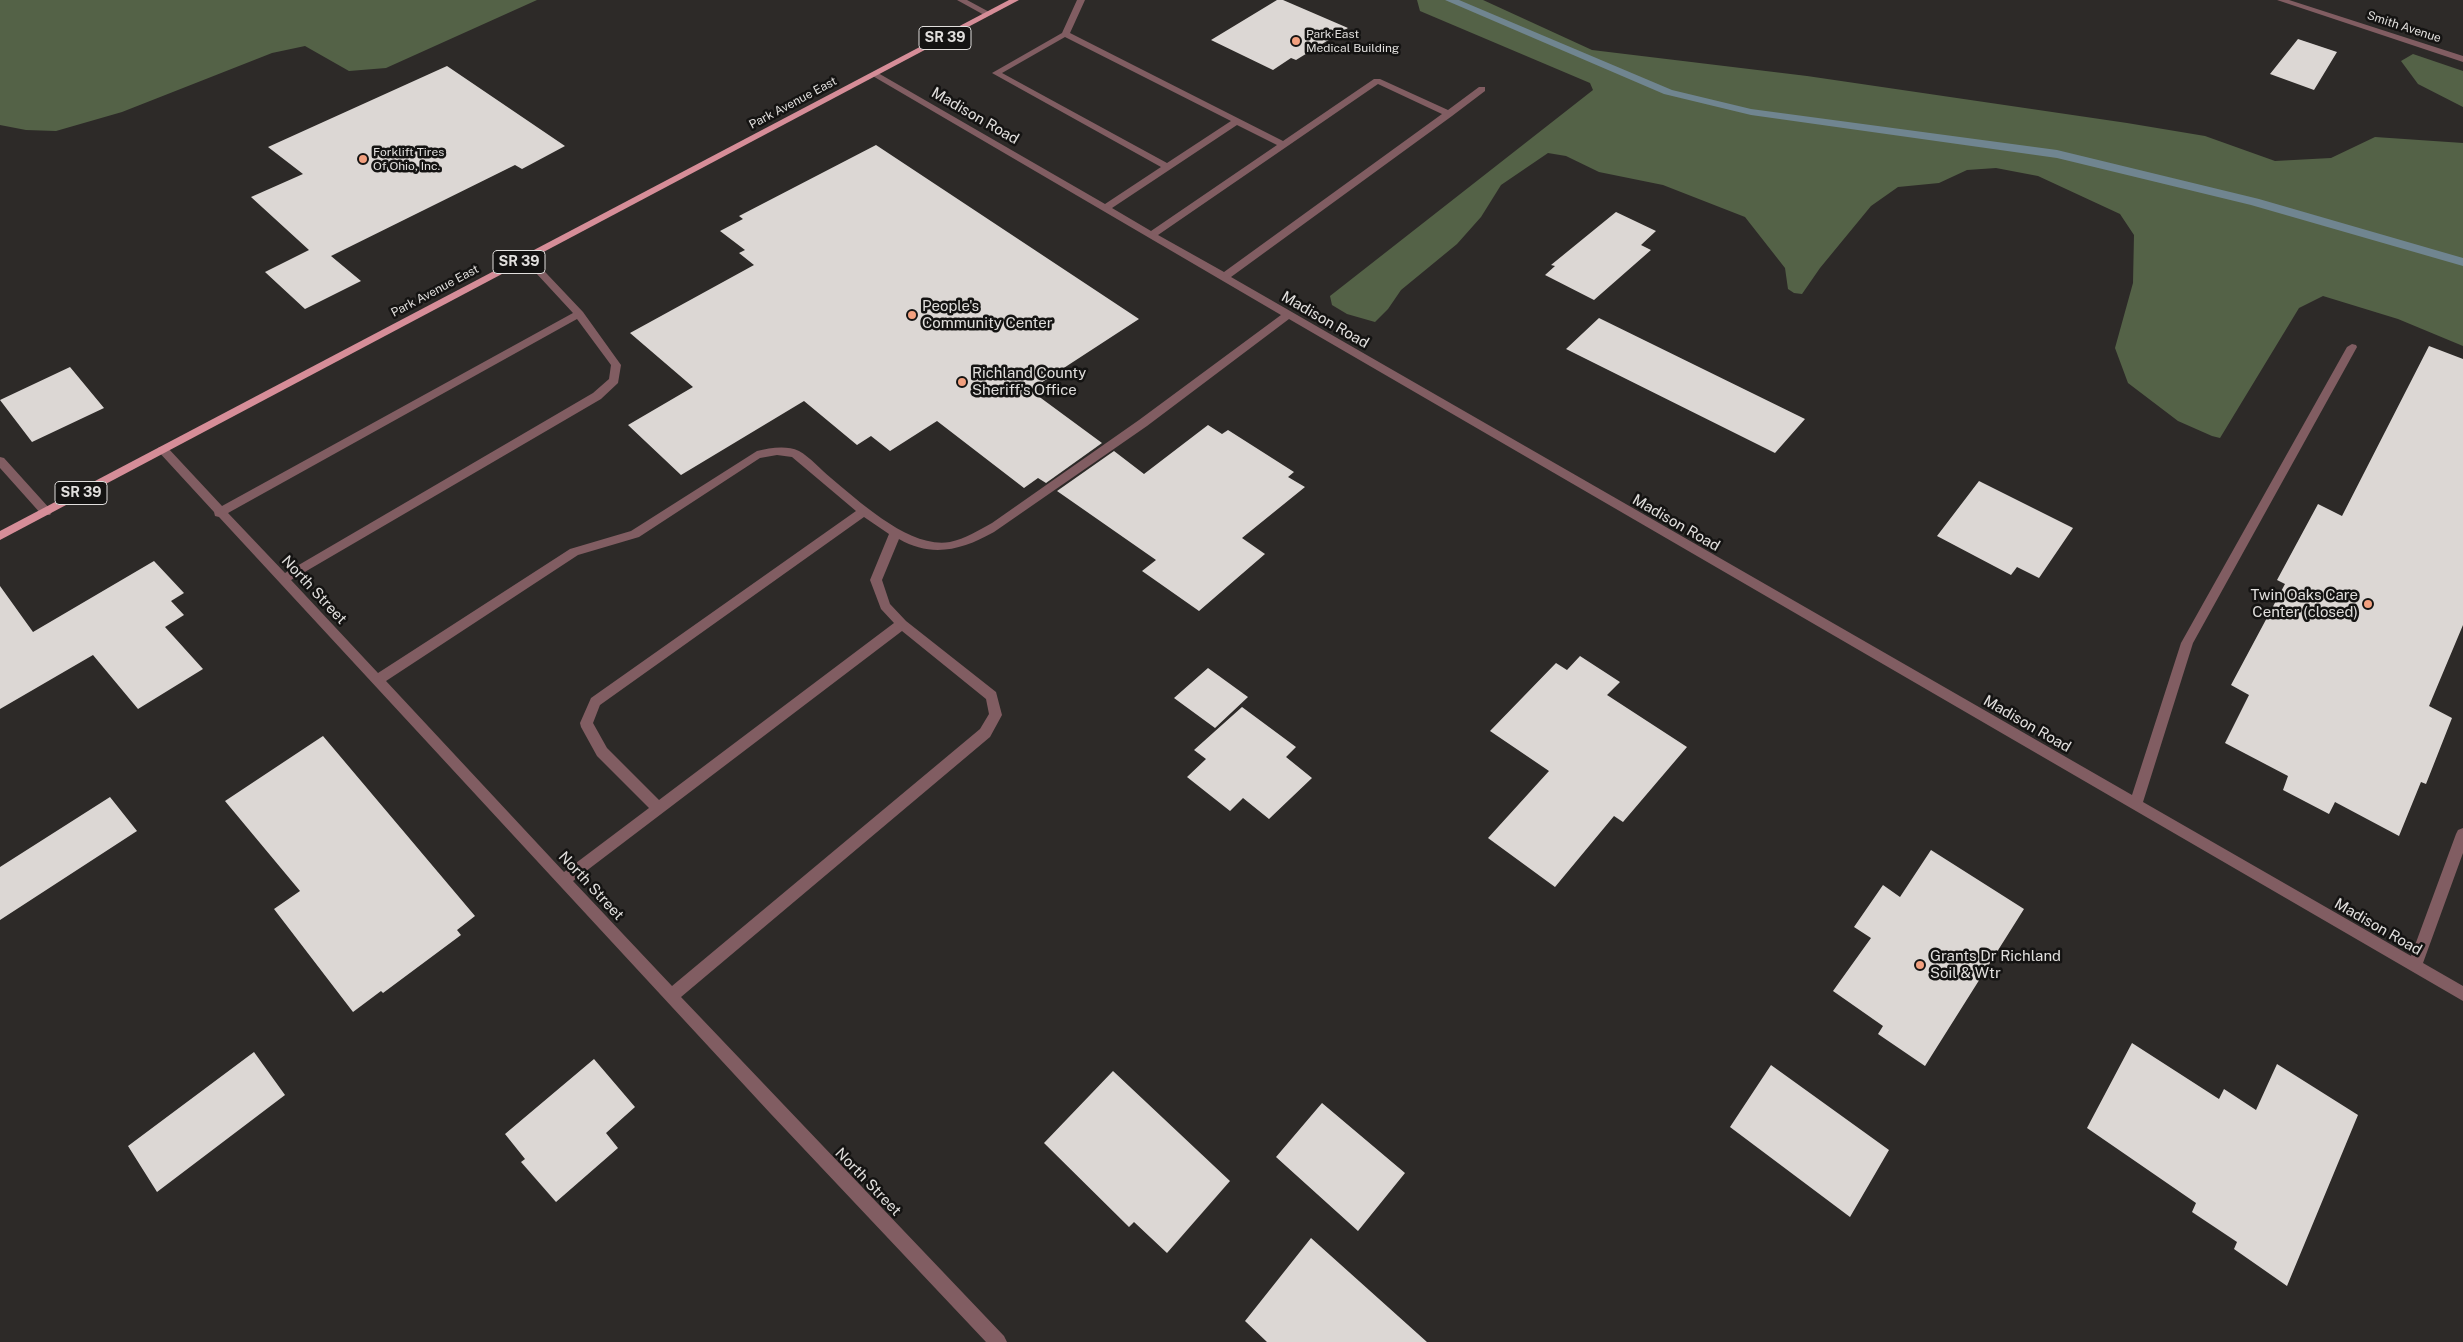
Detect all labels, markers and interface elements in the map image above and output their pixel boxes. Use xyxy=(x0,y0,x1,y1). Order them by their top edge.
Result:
street label: Smith Avenue xyxy=(2365,8,2443,46)
road number: SR 39 xyxy=(919,26,971,49)
place label: Park East Medical Building xyxy=(1306,27,1399,55)
marker: Park East Medical Building xyxy=(1290,35,1302,47)
street label: Park Avenue East xyxy=(747,74,839,132)
street label: Madison Road xyxy=(928,84,1022,148)
place label: Forklift Tires Of Ohio, Inc. xyxy=(373,145,444,173)
marker: Forklift Tires Of Ohio, Inc. xyxy=(357,153,369,165)
road number: SR 39 xyxy=(493,250,545,274)
street label: Park Avenue East xyxy=(389,262,481,320)
street label: Madison Road xyxy=(1278,288,1372,352)
place label: People's Community Center xyxy=(922,297,1053,332)
marker: People's Community Center xyxy=(906,309,918,321)
place label: Richland County Sheriff's Office xyxy=(972,364,1086,399)
marker: Richland County Sheriff's Office xyxy=(956,376,968,388)
road number: SR 39 xyxy=(55,482,107,504)
street label: Madison Road xyxy=(1629,491,1723,555)
street label: North Street xyxy=(278,552,350,628)
place label: Twin Oaks Care Center (closed) xyxy=(2251,586,2358,621)
marker: Twin Oaks Care Center (closed) xyxy=(2362,598,2374,610)
street label: Madison Road xyxy=(1980,692,2074,756)
street label: North Street xyxy=(555,848,627,924)
street label: Madison Road xyxy=(2331,895,2425,959)
place label: Grants Dr Richland Soil & Wtr xyxy=(1930,947,2061,982)
marker: Grants Dr Richland Soil & Wtr xyxy=(1914,959,1926,971)
street label: North Street xyxy=(831,1144,905,1220)

